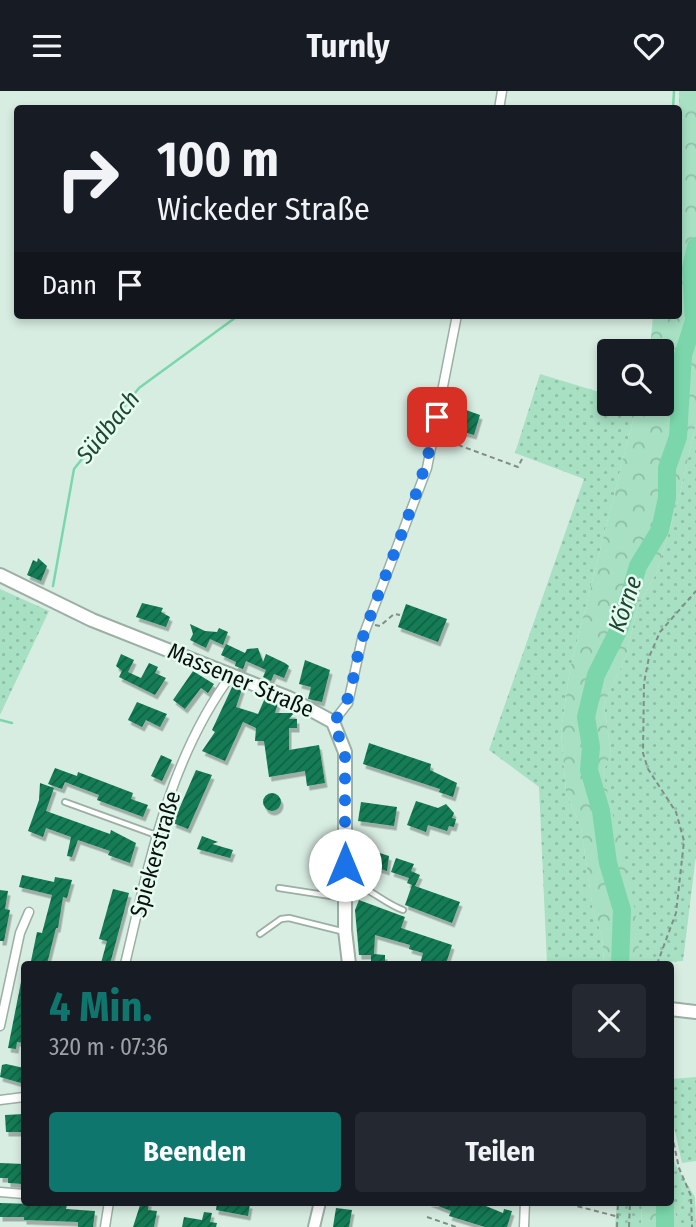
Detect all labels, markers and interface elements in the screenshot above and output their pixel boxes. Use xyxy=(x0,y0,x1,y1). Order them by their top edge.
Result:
icon: menu xyxy=(28,27,66,65)
text: Turnly xyxy=(306,27,390,65)
icon: heart xyxy=(630,27,668,65)
text: 100 m xyxy=(157,130,279,189)
icon: right xyxy=(42,133,133,224)
text: Wickeder Straße xyxy=(157,190,370,228)
icon: arrive xyxy=(111,266,149,304)
text: Dann xyxy=(42,270,97,301)
map controls xyxy=(597,339,674,416)
button: search xyxy=(597,339,674,416)
water label: Südbach xyxy=(70,385,146,470)
pin xyxy=(407,387,467,447)
icon: arrive xyxy=(418,398,456,436)
water label: Körne xyxy=(602,572,648,636)
street label: Massener Straße xyxy=(164,637,318,723)
street label: Spiekerstraße xyxy=(124,788,186,920)
position arrow xyxy=(308,828,382,902)
text: 4 Min. xyxy=(49,982,152,1032)
button: close xyxy=(572,984,646,1058)
text: 320 m · 07:36 xyxy=(49,1033,168,1061)
button: Beenden xyxy=(49,1112,341,1192)
button: Teilen xyxy=(355,1112,646,1192)

